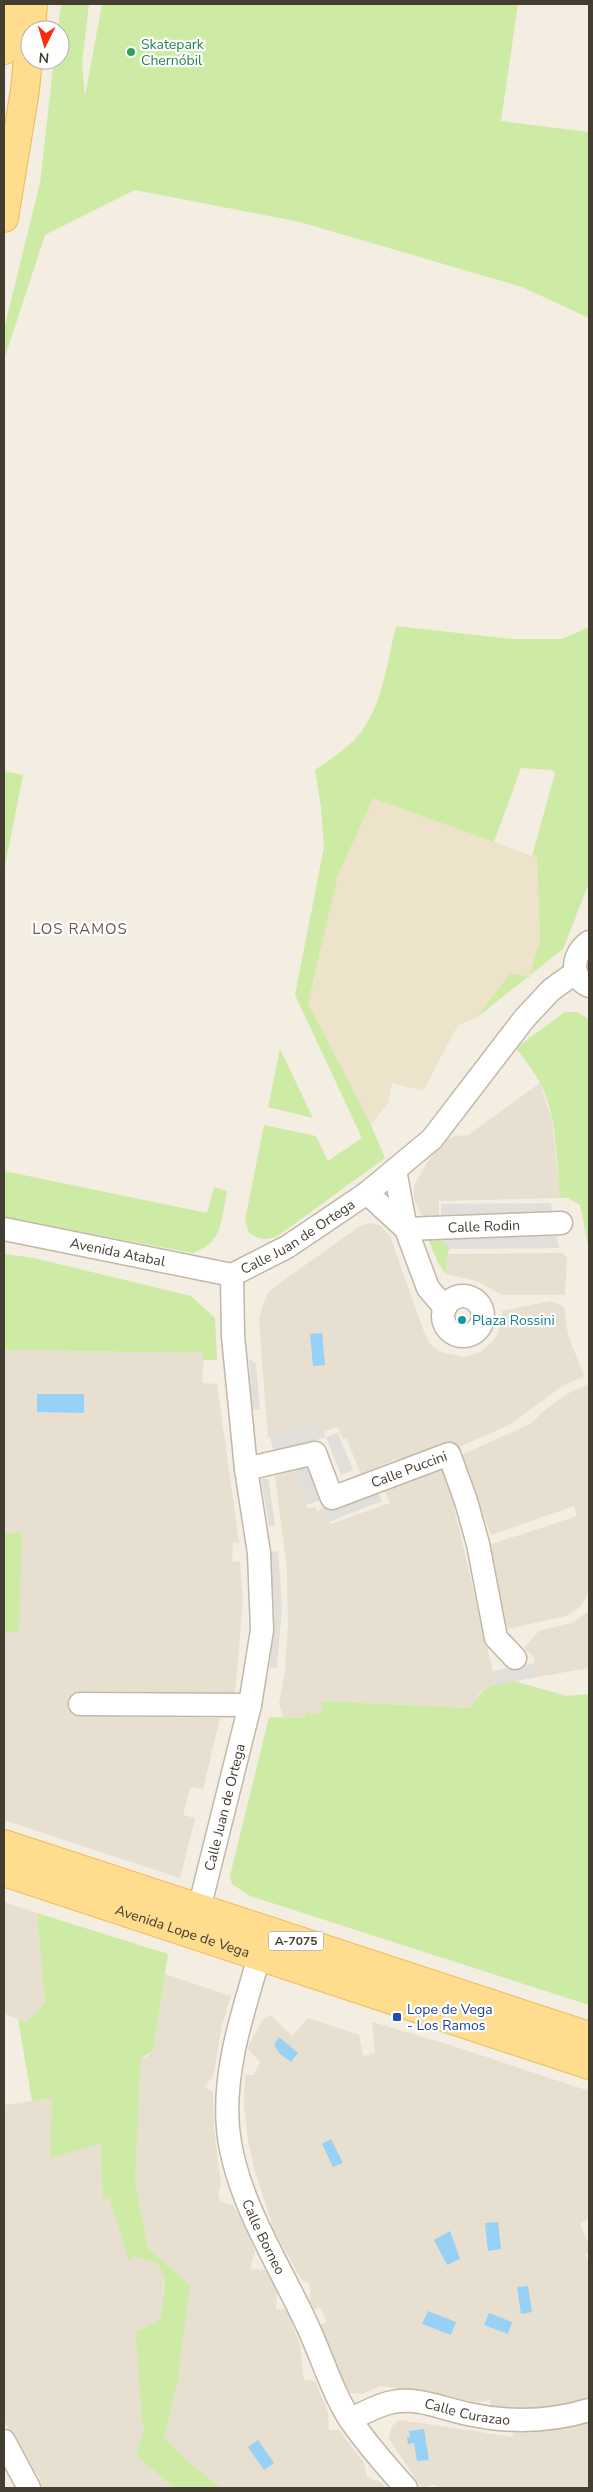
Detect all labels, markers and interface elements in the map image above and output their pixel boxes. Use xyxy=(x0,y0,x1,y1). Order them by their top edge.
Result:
north arrow xyxy=(20,20,70,70)
place label: Skatepark Chernóbil xyxy=(141,35,205,70)
marker: Skatepark Chernóbil xyxy=(125,46,137,58)
text: N xyxy=(38,48,50,67)
district label: LOS RAMOS xyxy=(32,919,128,939)
street label: Calle Juan de Ortega xyxy=(238,1195,359,1279)
street label: Calle Rodin xyxy=(447,1216,520,1237)
street label: Avenida Atabal xyxy=(68,1234,168,1271)
place label: Plaza Rossini xyxy=(472,1311,555,1330)
marker: Plaza Rossini xyxy=(456,1314,468,1326)
street label: Calle Puccini xyxy=(368,1447,450,1493)
street label: Calle Juan de Ortega xyxy=(200,1742,250,1873)
street label: Avenida Lope de Vega xyxy=(113,1900,252,1962)
road number: A-7075 xyxy=(268,1932,324,1950)
place label: Lope de Vega - Los Ramos xyxy=(407,2000,493,2035)
marker: Lope de Vega - Los Ramos xyxy=(391,2011,403,2023)
street label: Calle Borneo xyxy=(237,2196,290,2278)
street label: Calle Curazao xyxy=(423,2394,511,2430)

